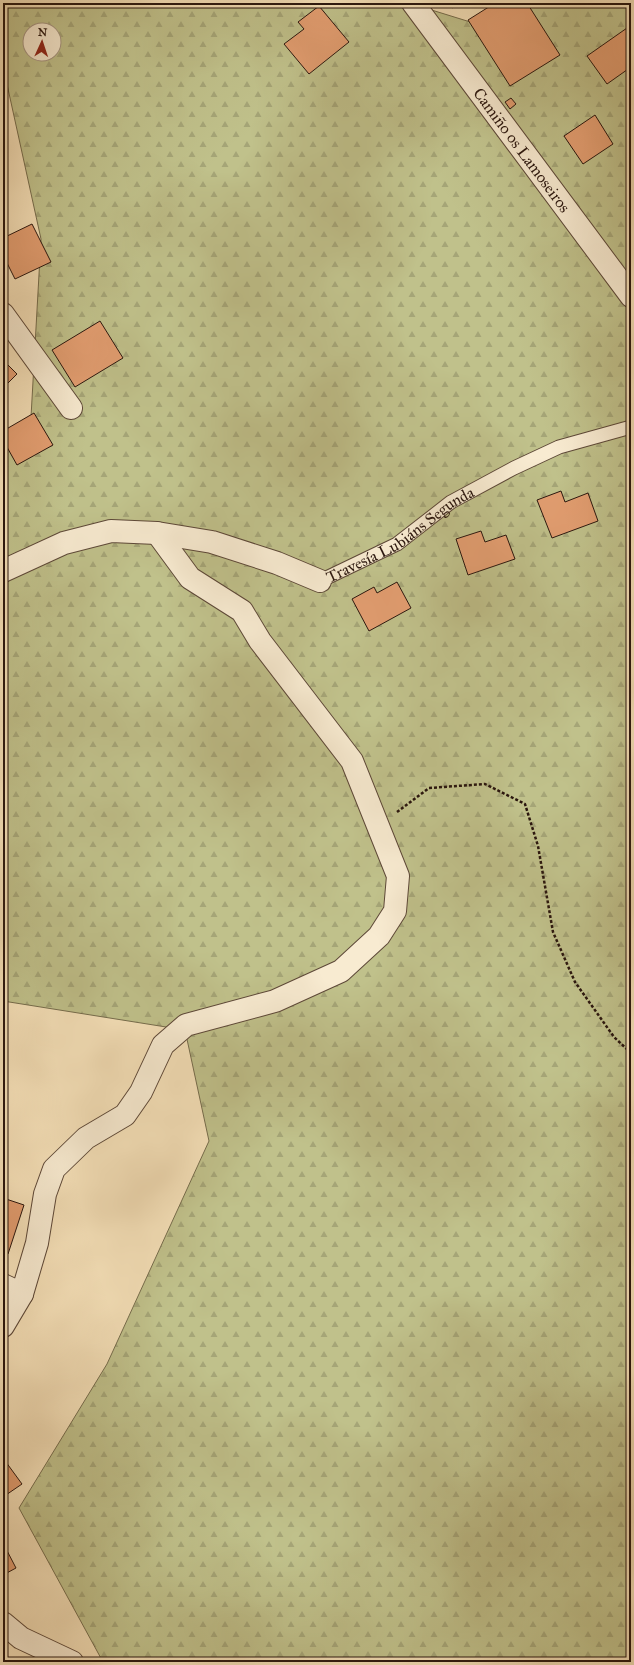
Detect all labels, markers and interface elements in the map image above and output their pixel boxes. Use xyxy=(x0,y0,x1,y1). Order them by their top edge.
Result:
north arrow xyxy=(22,22,62,62)
text: N xyxy=(37,26,48,39)
street label: Camiño os Lamoseiros xyxy=(470,84,575,216)
street label: Travesía Lubiáns Segunda xyxy=(323,482,477,586)

